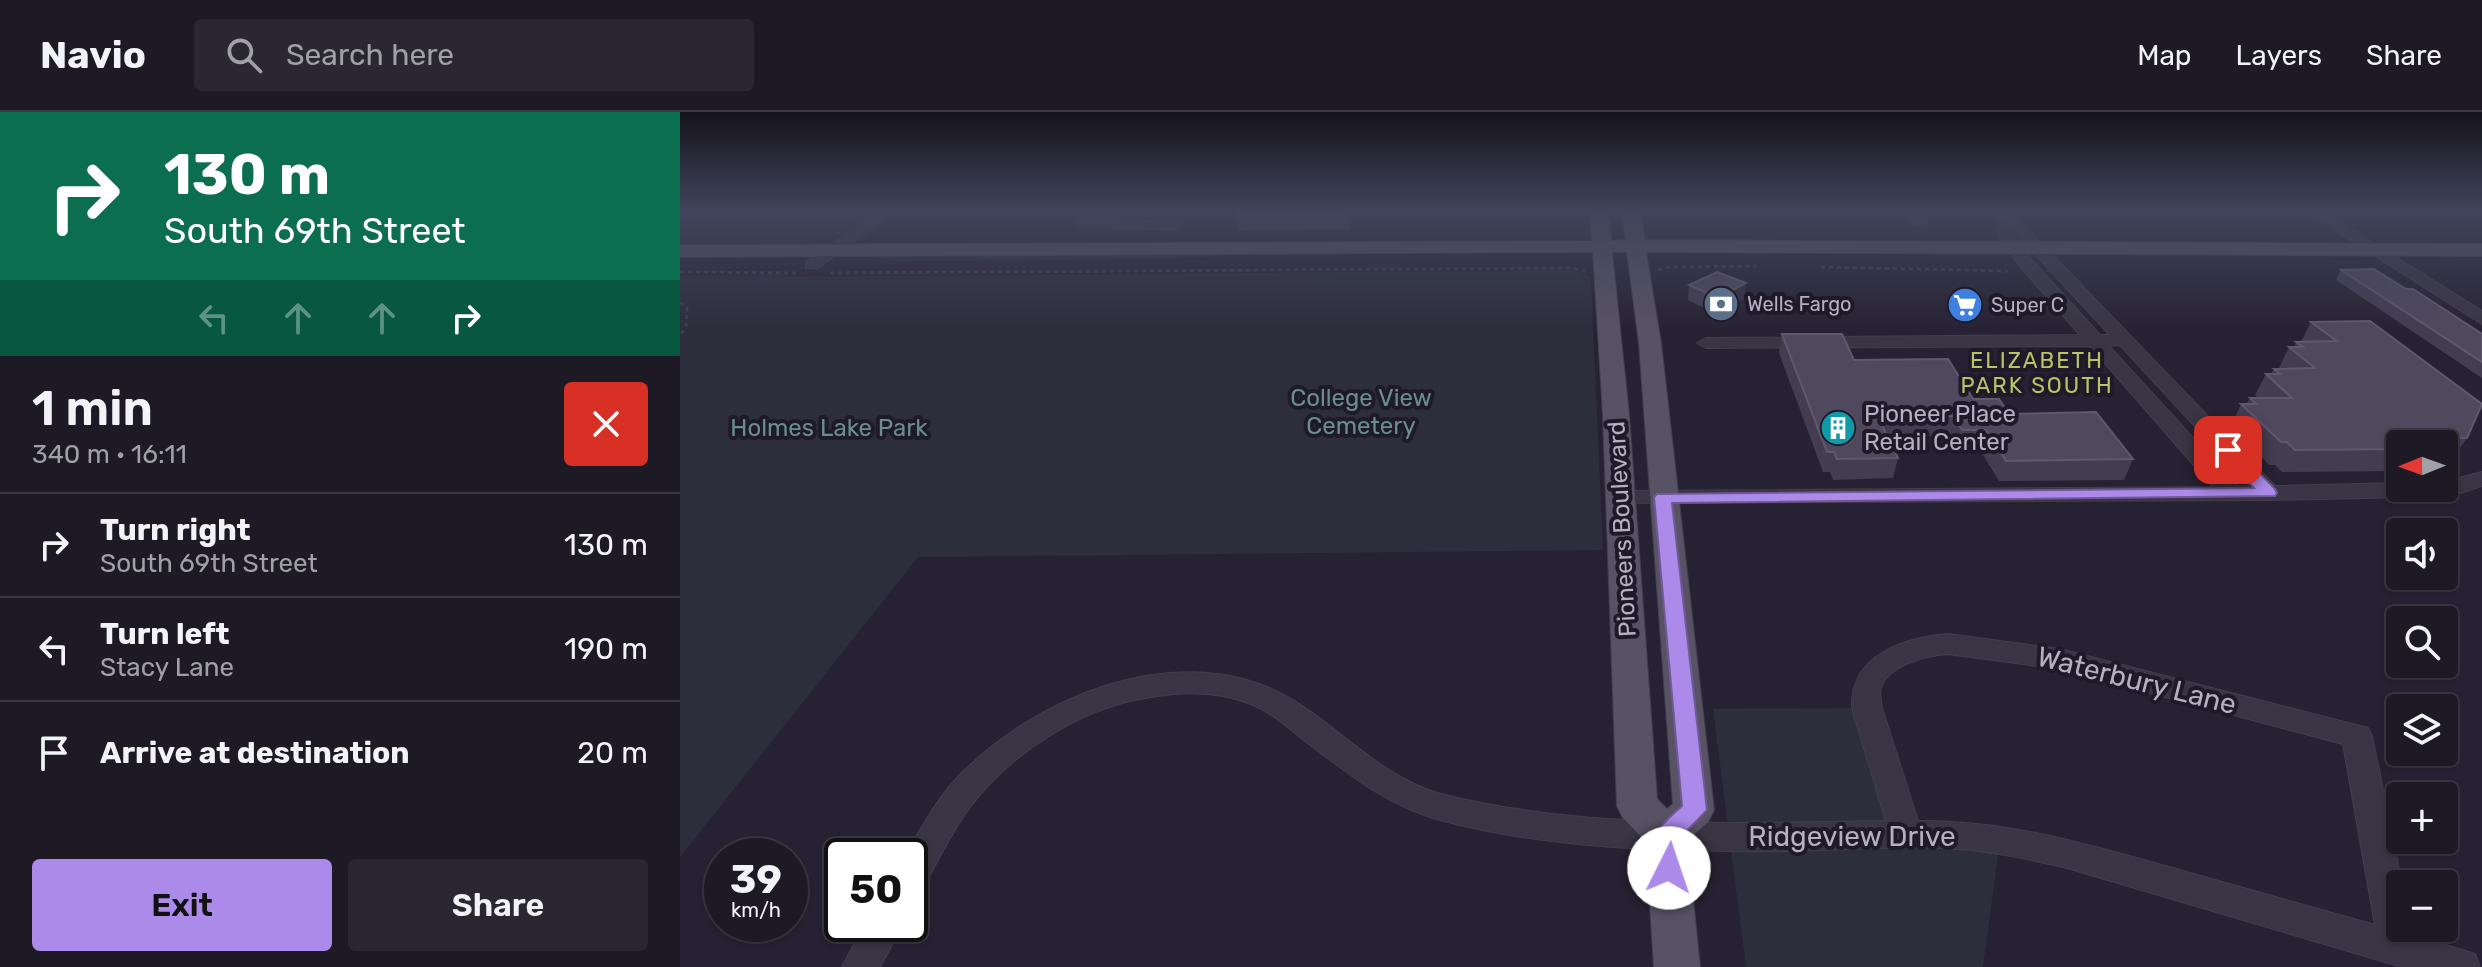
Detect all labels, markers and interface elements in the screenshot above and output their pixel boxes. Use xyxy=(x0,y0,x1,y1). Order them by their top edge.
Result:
search box xyxy=(194,19,754,91)
text: Navio xyxy=(40,32,146,78)
icon: search xyxy=(222,33,266,77)
text: Search here xyxy=(286,37,454,73)
text: Map xyxy=(2137,39,2192,72)
text: Layers xyxy=(2236,39,2322,72)
text: Share xyxy=(2366,39,2442,72)
text: 130 m xyxy=(164,142,330,208)
icon: right xyxy=(32,144,136,248)
text: South 69th Street xyxy=(164,209,466,252)
bank icon: Wells Fargo xyxy=(1702,285,1740,323)
supermarket icon: Super C xyxy=(1946,286,1984,324)
place label: Wells Fargo xyxy=(1747,292,1852,316)
place label: Super C xyxy=(1991,293,2064,317)
icon: left xyxy=(192,296,236,340)
icon: ahead xyxy=(276,296,320,340)
icon: ahead xyxy=(360,296,404,340)
icon: right xyxy=(444,296,488,340)
district label: ELIZABETH PARK SOUTH xyxy=(1960,347,2114,399)
text: 1 min xyxy=(32,380,153,437)
button: close xyxy=(564,382,648,466)
park label: College View Cemetery xyxy=(1290,384,1432,440)
place label: Pioneer Place Retail Center xyxy=(1864,400,2016,456)
building icon: Pioneer Place Retail Center xyxy=(1819,409,1857,447)
park label: Holmes Lake Park xyxy=(730,414,928,442)
pin xyxy=(2194,416,2262,484)
street label: Pioneers Boulevard xyxy=(1602,420,1642,638)
icon: arrive xyxy=(2206,428,2250,472)
north arrow xyxy=(2386,430,2458,502)
map controls xyxy=(2386,430,2458,942)
text: 340 m · 16:11 xyxy=(32,439,187,470)
text: Turn right xyxy=(100,512,251,548)
button: sound xyxy=(2386,518,2458,590)
icon: right xyxy=(32,523,76,567)
text: 130 m xyxy=(564,527,648,563)
text: South 69th Street xyxy=(100,548,318,579)
button: search xyxy=(2386,606,2458,678)
text: Turn left xyxy=(100,616,230,652)
icon: left xyxy=(32,627,76,671)
text: 190 m xyxy=(564,631,648,667)
street label: Waterbury Lane xyxy=(2034,640,2240,721)
text: Stacy Lane xyxy=(100,652,234,683)
button: layers xyxy=(2386,694,2458,766)
icon: arrive xyxy=(32,731,76,775)
text: Arrive at destination xyxy=(100,735,410,771)
text: 20 m xyxy=(577,735,648,771)
button: + xyxy=(2386,782,2458,854)
street label: Ridgeview Drive xyxy=(1748,820,1956,853)
position arrow xyxy=(1627,826,1711,910)
speed limit sign: 50 xyxy=(824,838,928,942)
text: 39 xyxy=(730,856,782,903)
button: Exit xyxy=(32,859,332,951)
button: Share xyxy=(348,859,648,951)
button: − xyxy=(2386,870,2458,942)
text: km/h xyxy=(731,898,781,922)

